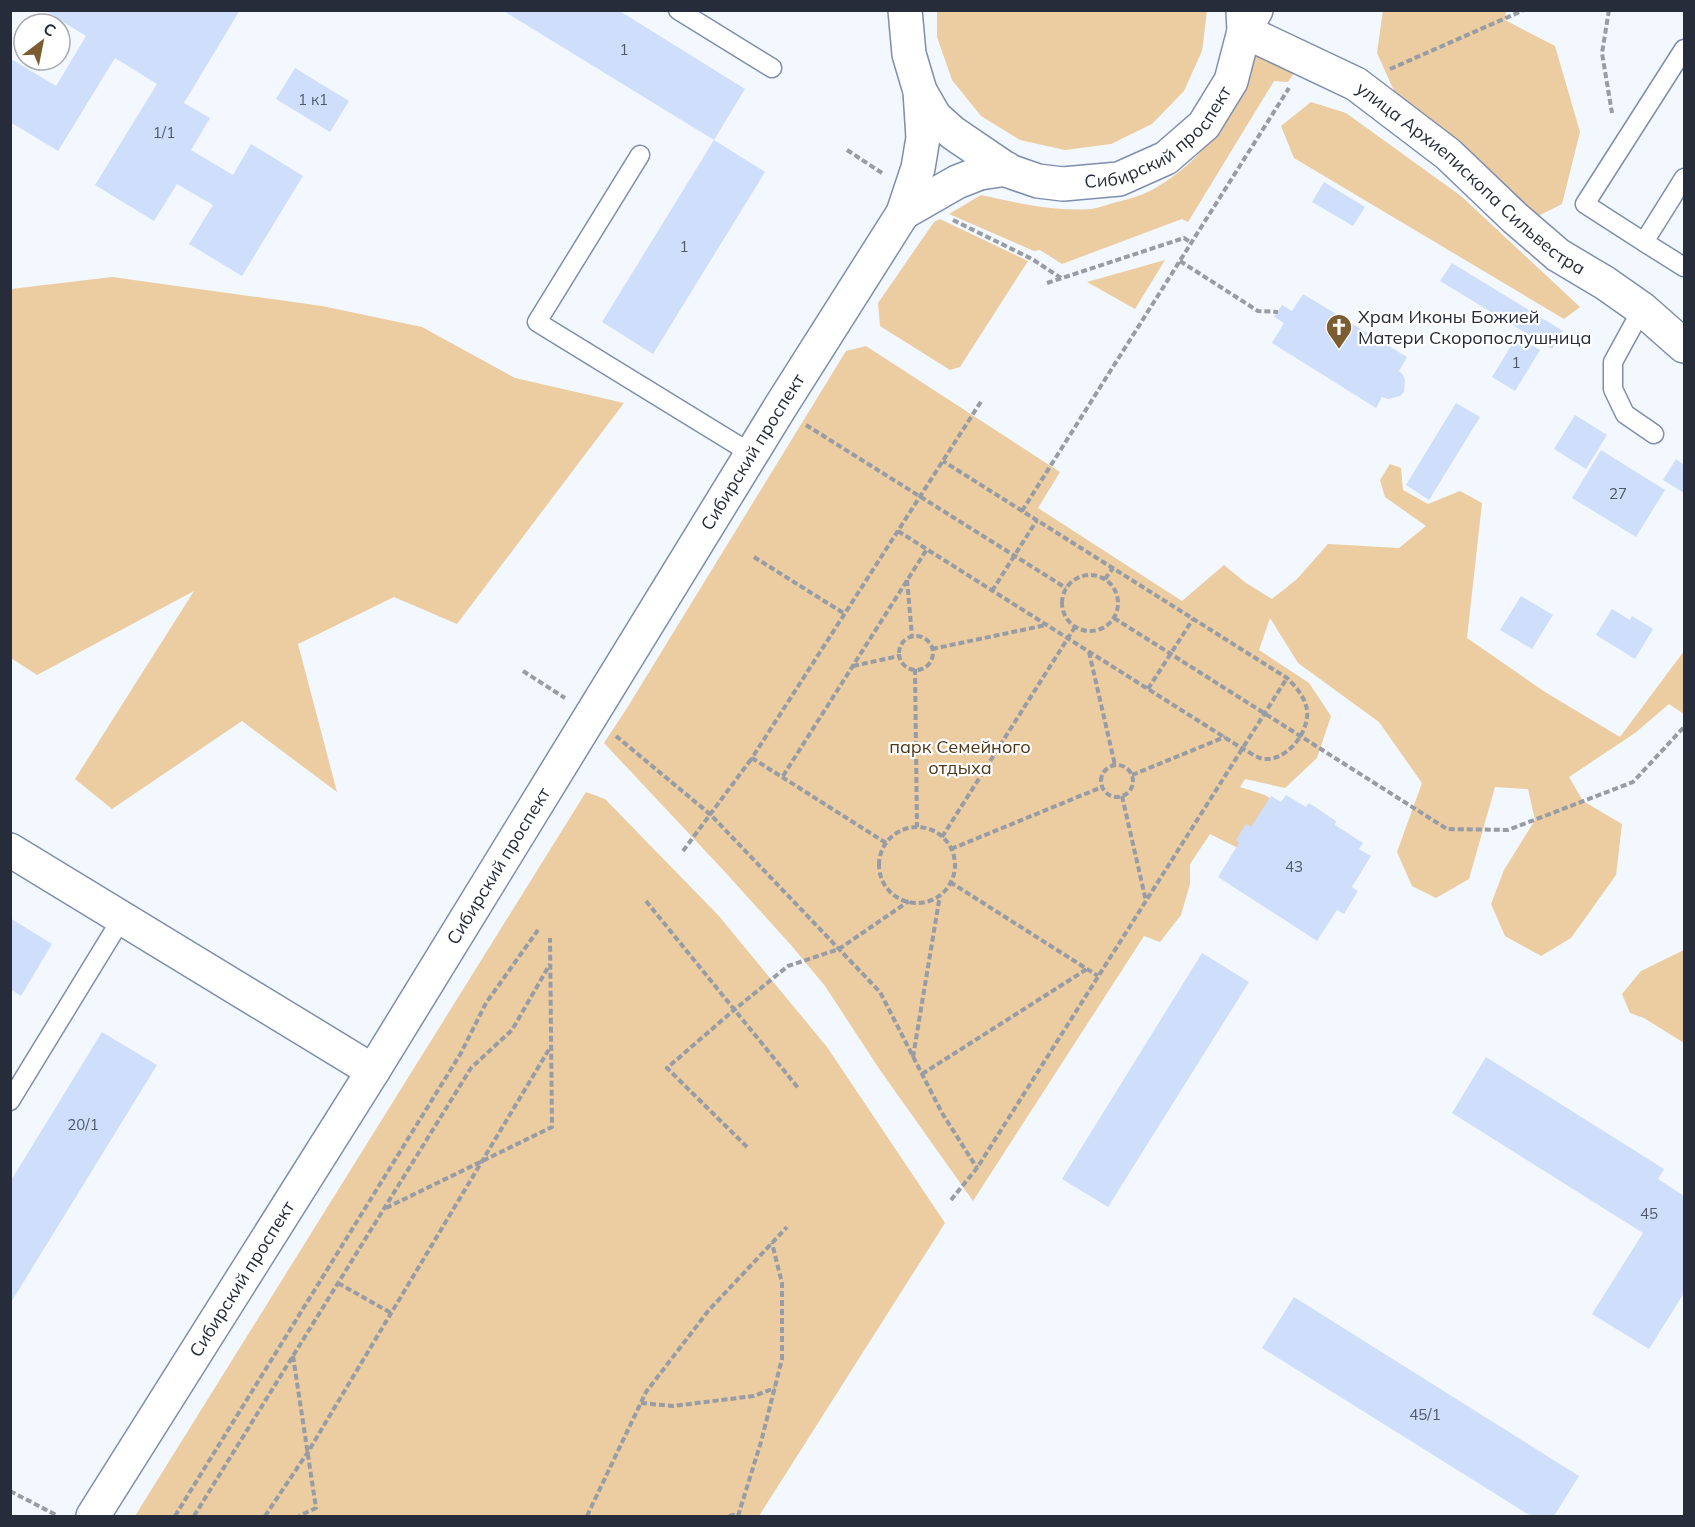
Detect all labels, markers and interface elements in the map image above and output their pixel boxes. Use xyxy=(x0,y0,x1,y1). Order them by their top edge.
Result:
north arrow xyxy=(12,12,72,72)
text: С xyxy=(40,18,60,41)
house number: 1 xyxy=(619,40,629,59)
street label: улица Архиепископа Сильвестра xyxy=(1352,76,1590,280)
street label: Сибирский проспект xyxy=(1083,81,1237,193)
house number: 1 к1 xyxy=(298,90,328,109)
house number: 1/1 xyxy=(153,123,175,142)
house number: 1 xyxy=(679,237,689,256)
place label: Храм Иконы Божией Матери Скоропослушница xyxy=(1358,305,1592,349)
church icon: Храм Иконы Божией Матери Скоропослушница xyxy=(1324,312,1354,350)
house number: 1 xyxy=(1511,353,1521,372)
street label: Сибирский проспект xyxy=(695,368,810,534)
house number: 27 xyxy=(1609,484,1627,503)
park label: парк Семейного отдыха xyxy=(889,735,1031,779)
street label: Сибирский проспект xyxy=(441,783,555,949)
house number: 43 xyxy=(1285,857,1303,876)
house number: 20/1 xyxy=(67,1115,99,1134)
street label: Сибирский проспект xyxy=(184,1196,300,1361)
house number: 45 xyxy=(1640,1204,1658,1223)
house number: 45/1 xyxy=(1409,1405,1441,1424)

